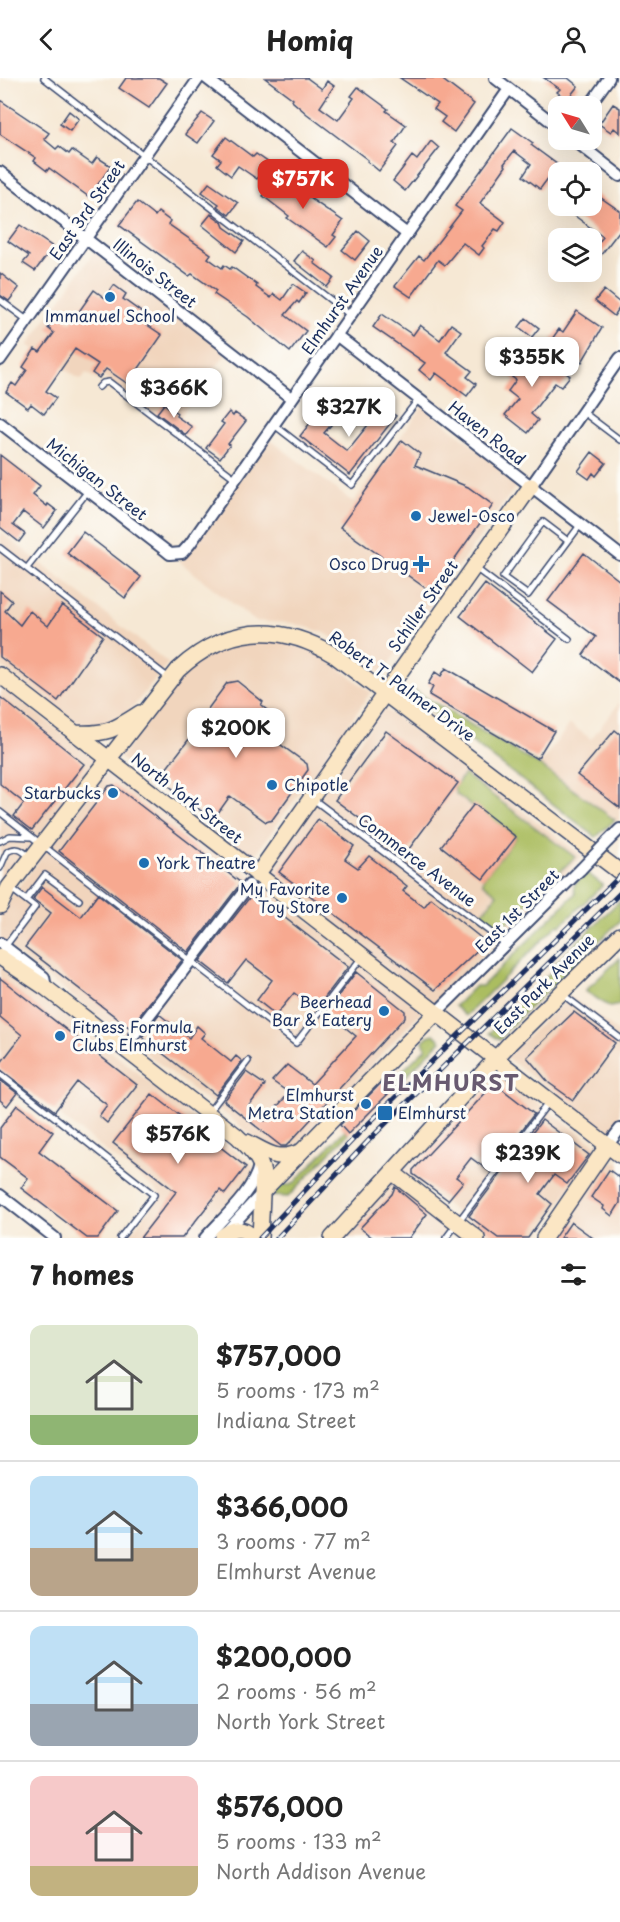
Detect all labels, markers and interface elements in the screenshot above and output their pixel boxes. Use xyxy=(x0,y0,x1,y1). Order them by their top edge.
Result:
text: Homiq xyxy=(266,19,354,60)
icon: back xyxy=(30,23,63,56)
icon: person xyxy=(557,23,590,56)
north arrow xyxy=(548,96,602,150)
map controls xyxy=(548,96,602,282)
street label: East 3rd Street xyxy=(43,154,130,264)
pin: $757K xyxy=(261,159,345,210)
button: locate xyxy=(548,162,602,216)
text: $757K xyxy=(272,163,334,193)
button: layers xyxy=(548,228,602,282)
street label: Illinois Street xyxy=(109,232,203,313)
street label: Elmhurst Avenue xyxy=(295,240,388,359)
marker: Immanuel School xyxy=(103,290,117,304)
place label: Immanuel School xyxy=(45,303,175,327)
pin: $355K xyxy=(490,337,574,388)
text: $355K xyxy=(499,341,565,371)
pin: $366K xyxy=(132,368,216,419)
text: $366K xyxy=(140,372,208,402)
pin: $327K xyxy=(307,387,391,438)
text: $327K xyxy=(316,391,382,421)
street label: Haven Road xyxy=(444,394,531,470)
street label: Michigan Street xyxy=(42,431,153,525)
place label: Jewel-Osco xyxy=(428,503,515,527)
marker: Jewel-Osco xyxy=(409,509,423,523)
place label: Osco Drug xyxy=(329,551,409,575)
street label: Schiller Street xyxy=(382,554,463,656)
marker: Osco Drug xyxy=(414,557,428,571)
street label: Robert T. Palmer Drive xyxy=(325,624,480,746)
pin: $200K xyxy=(194,708,278,759)
text: $200K xyxy=(201,712,271,742)
street label: North York Street xyxy=(127,746,249,849)
place label: Chipotle xyxy=(284,772,349,796)
marker: Chipotle xyxy=(265,778,279,792)
place label: Starbucks xyxy=(24,780,101,804)
marker: Starbucks xyxy=(106,786,120,800)
street label: Commerce Avenue xyxy=(354,807,482,912)
place label: York Theatre xyxy=(156,850,256,874)
marker: York Theatre xyxy=(137,856,151,870)
street label: East 1st Street xyxy=(469,862,564,958)
place label: My Favorite Toy Store xyxy=(240,876,330,918)
marker: My Favorite Toy Store xyxy=(335,891,349,905)
street label: East Park Avenue xyxy=(488,927,599,1039)
place label: Beerhead Bar & Eatery xyxy=(272,989,372,1031)
marker: Beerhead Bar & Eatery xyxy=(377,1004,391,1018)
place label: Fitness Formula Clubs Elmhurst xyxy=(72,1014,193,1056)
marker: Fitness Formula Clubs Elmhurst xyxy=(53,1029,67,1043)
district label: ELMHURST xyxy=(382,1065,520,1098)
place label: Elmhurst Metra Station xyxy=(248,1082,354,1124)
marker: Elmhurst Metra Station xyxy=(359,1097,373,1111)
place label: Elmhurst xyxy=(398,1100,466,1124)
marker: Elmhurst xyxy=(376,1104,394,1122)
pin: $576K xyxy=(136,1114,220,1165)
text: $576K xyxy=(146,1118,210,1148)
pin: $239K xyxy=(486,1133,570,1184)
text: $239K xyxy=(495,1137,561,1167)
text: 7 homes xyxy=(30,1255,134,1294)
icon: filters xyxy=(557,1258,590,1291)
text: $757,000 xyxy=(216,1336,341,1375)
icon: home xyxy=(78,1349,150,1421)
text: 5 rooms · 173 m² xyxy=(216,1375,380,1405)
text: Indiana Street xyxy=(216,1405,356,1435)
text: $366,000 xyxy=(216,1487,348,1526)
icon: home xyxy=(78,1500,150,1572)
text: 3 rooms · 77 m² xyxy=(216,1526,371,1556)
text: Elmhurst Avenue xyxy=(216,1556,376,1586)
text: $200,000 xyxy=(216,1637,351,1676)
icon: home xyxy=(78,1650,150,1722)
text: 2 rooms · 56 m² xyxy=(216,1676,377,1706)
text: North York Street xyxy=(216,1706,385,1736)
text: $576,000 xyxy=(216,1787,343,1826)
icon: home xyxy=(78,1800,150,1872)
text: 5 rooms · 133 m² xyxy=(216,1826,382,1856)
text: North Addison Avenue xyxy=(216,1856,426,1886)

